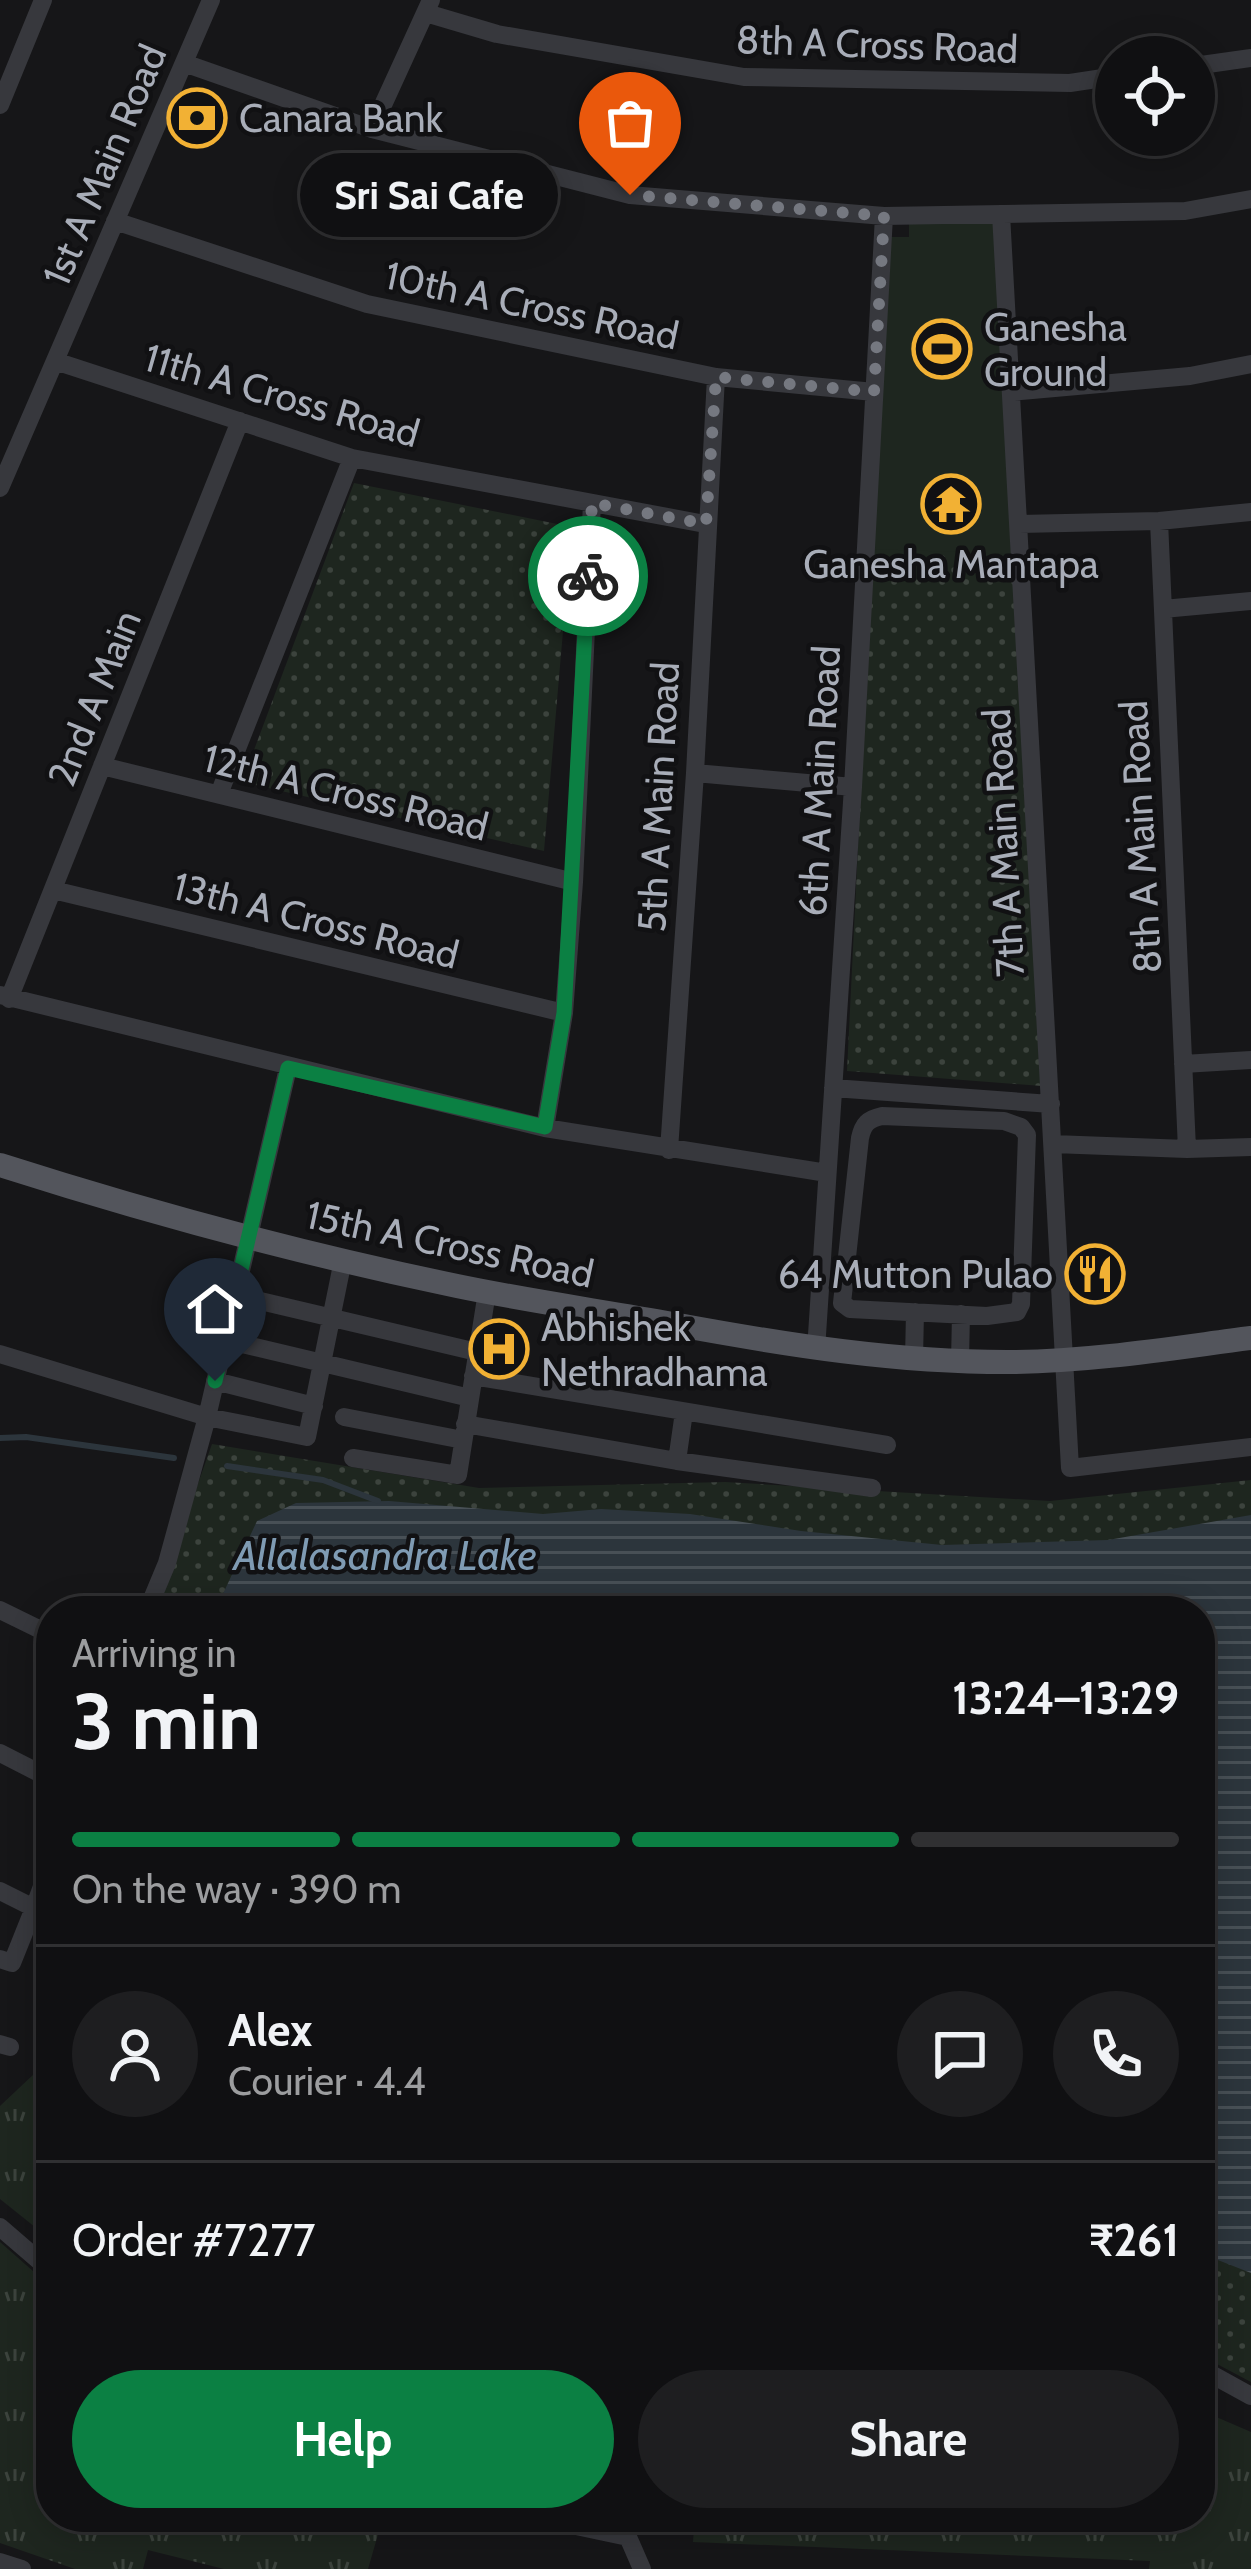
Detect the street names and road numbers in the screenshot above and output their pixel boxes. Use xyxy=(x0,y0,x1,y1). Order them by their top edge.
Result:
street label: 8th A Cross Road xyxy=(735,15,1019,73)
street label: 1st A Main Road xyxy=(32,37,176,293)
street label: 10th A Cross Road xyxy=(381,250,683,360)
street label: 11th A Cross Road xyxy=(139,333,425,457)
street label: 2nd A Main xyxy=(37,603,151,793)
street label: 6th A Main Road xyxy=(788,644,850,918)
street label: 5th A Main Road xyxy=(627,661,689,933)
street label: 8th A Main Road xyxy=(1109,699,1171,975)
street label: 7th A Main Road xyxy=(972,707,1034,979)
street label: 12th A Cross Road xyxy=(199,733,493,851)
street label: 13th A Cross Road xyxy=(168,861,464,979)
street label: 15th A Cross Road xyxy=(302,1190,598,1298)

